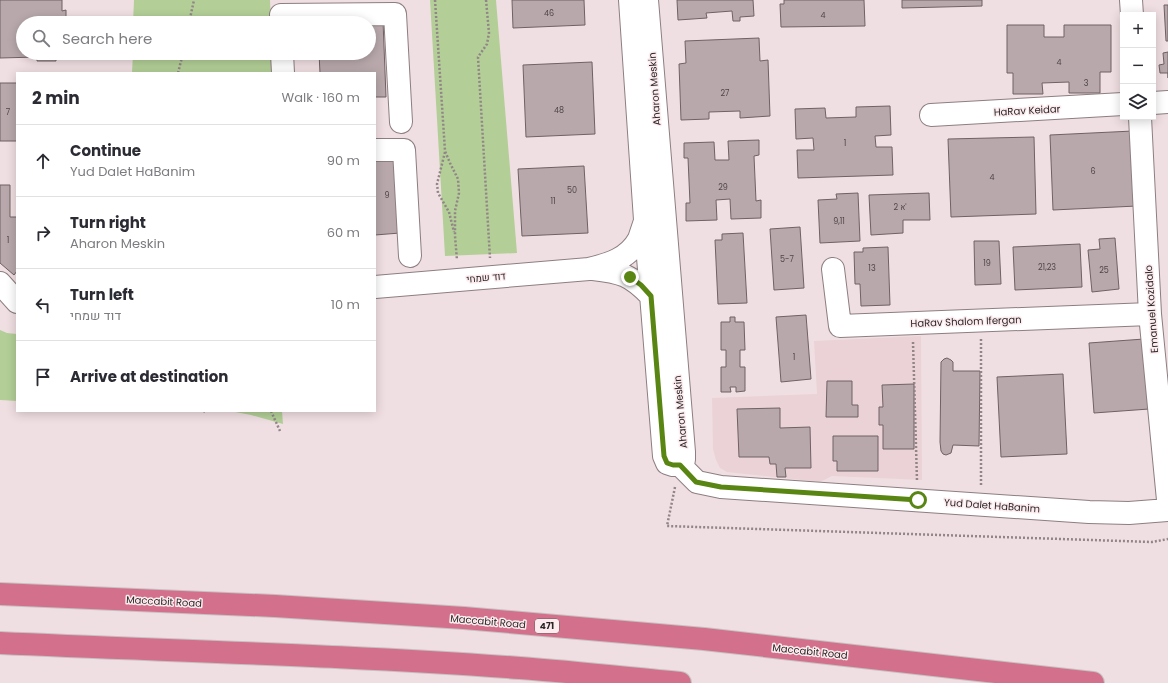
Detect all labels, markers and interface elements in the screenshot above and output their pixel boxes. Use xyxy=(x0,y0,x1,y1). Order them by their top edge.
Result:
house number: 46 xyxy=(544,8,554,19)
house number: 4 xyxy=(820,10,826,21)
map controls xyxy=(1120,12,1156,120)
button: + xyxy=(1120,12,1156,48)
search box xyxy=(16,16,376,60)
icon: search xyxy=(30,27,52,49)
text: Search here xyxy=(62,28,152,49)
button: − xyxy=(1120,48,1156,84)
street label: Aharon Meskin xyxy=(644,52,665,126)
house number: 4 xyxy=(1056,57,1062,68)
house number: 3 xyxy=(1084,78,1089,89)
button: layers xyxy=(1120,84,1156,120)
text: 2 min xyxy=(32,86,80,110)
text: Walk · 160 m xyxy=(281,88,360,107)
house number: 27 xyxy=(721,88,730,99)
street label: HaRav Keidar xyxy=(993,101,1061,120)
house number: 48 xyxy=(554,105,564,116)
house number: 7 xyxy=(6,107,11,118)
house number: 1 xyxy=(844,138,846,149)
text: Continue xyxy=(70,140,141,161)
icon: ahead xyxy=(32,150,54,172)
text: 90 m xyxy=(327,151,360,170)
text: Yud Dalet HaBanim xyxy=(70,162,195,181)
house number: 6 xyxy=(1090,166,1096,177)
house number: 4 xyxy=(989,172,995,183)
house number: 29 xyxy=(718,182,728,193)
house number: 50 xyxy=(567,185,577,196)
house number: 9 xyxy=(384,190,390,201)
house number: 11 xyxy=(550,196,556,207)
house number: 2 א' xyxy=(893,202,907,213)
text: Turn right xyxy=(70,212,146,233)
house number: 9,11 xyxy=(833,216,845,227)
icon: right xyxy=(32,222,54,244)
text: 60 m xyxy=(327,223,360,242)
text: Aharon Meskin xyxy=(70,234,165,253)
house number: 1 xyxy=(7,235,9,246)
house number: 5-7 xyxy=(780,254,795,265)
house number: 19 xyxy=(983,258,991,269)
house number: 21,23 xyxy=(1038,262,1056,273)
house number: 13 xyxy=(868,263,876,274)
street label: Emanuel Kozidalo xyxy=(1141,264,1162,353)
house number: 25 xyxy=(1099,265,1109,276)
street label: דוד שמחי xyxy=(466,268,506,287)
route end xyxy=(621,268,639,286)
text: Turn left xyxy=(70,284,134,305)
icon: left xyxy=(32,294,54,316)
text: 10 m xyxy=(331,295,360,314)
text: דוד שמחי xyxy=(70,306,121,325)
street label: HaRav Shalom Ifergan xyxy=(910,312,1022,331)
house number: 1 xyxy=(793,352,795,363)
icon: arrive xyxy=(32,366,54,388)
text: Arrive at destination xyxy=(70,366,228,387)
street label: Aharon Meskin xyxy=(670,375,691,449)
route start xyxy=(909,491,927,509)
street label: Yud Dalet HaBanim xyxy=(943,495,1040,516)
street label: Maccabit Road xyxy=(126,592,202,611)
street label: Maccabit Road xyxy=(450,611,526,632)
road number: 471 xyxy=(535,619,559,633)
street label: Maccabit Road xyxy=(771,640,848,663)

